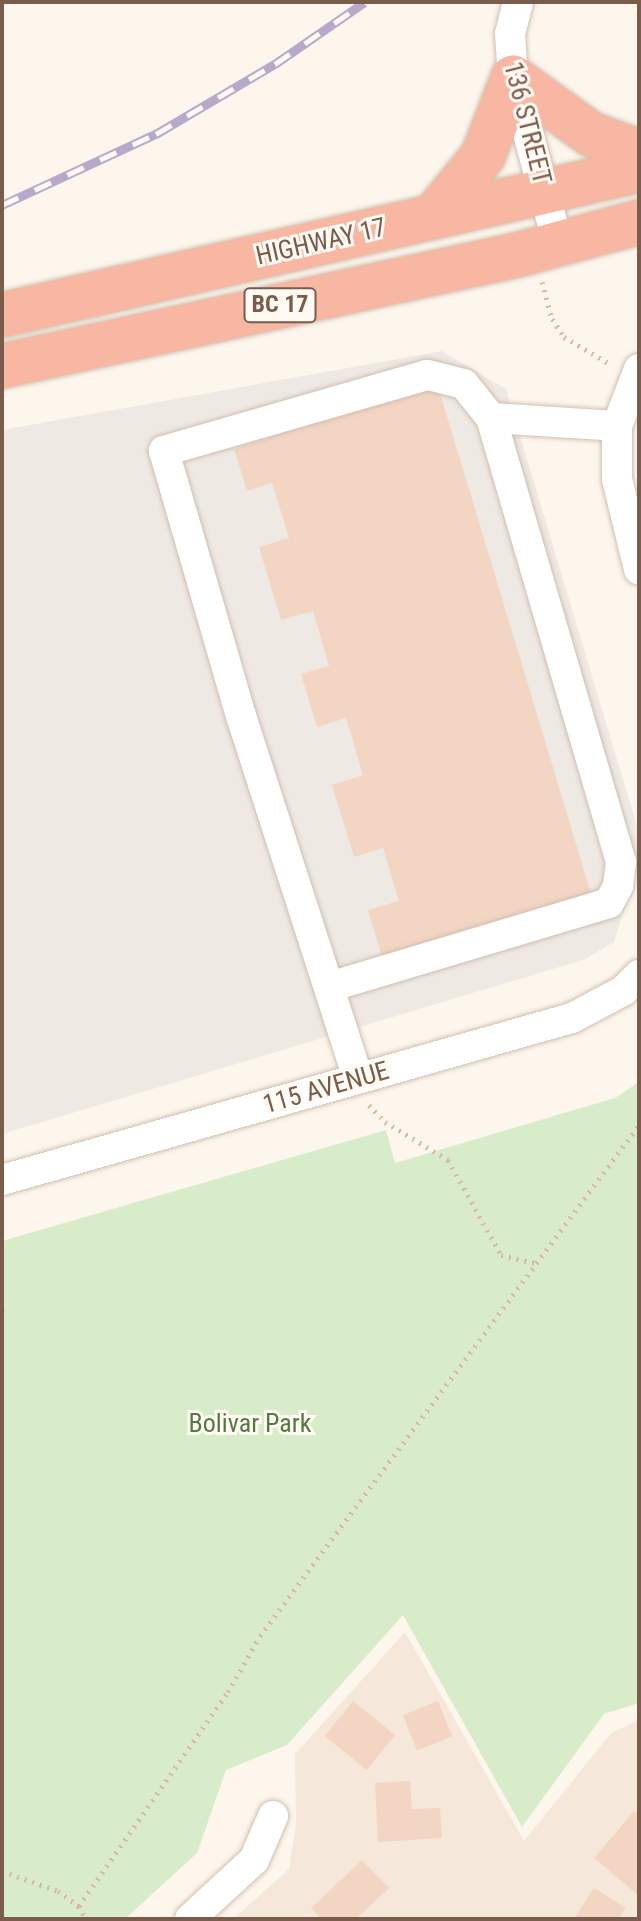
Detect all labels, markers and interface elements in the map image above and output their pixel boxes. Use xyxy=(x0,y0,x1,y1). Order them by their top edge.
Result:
street label: 136 STREET xyxy=(497,59,557,187)
street label: HIGHWAY 17 xyxy=(253,212,389,272)
road number: BC 17 xyxy=(242,285,318,325)
street label: 115 AVENUE xyxy=(259,1055,393,1121)
park label: Bolivar Park xyxy=(189,1408,311,1440)

